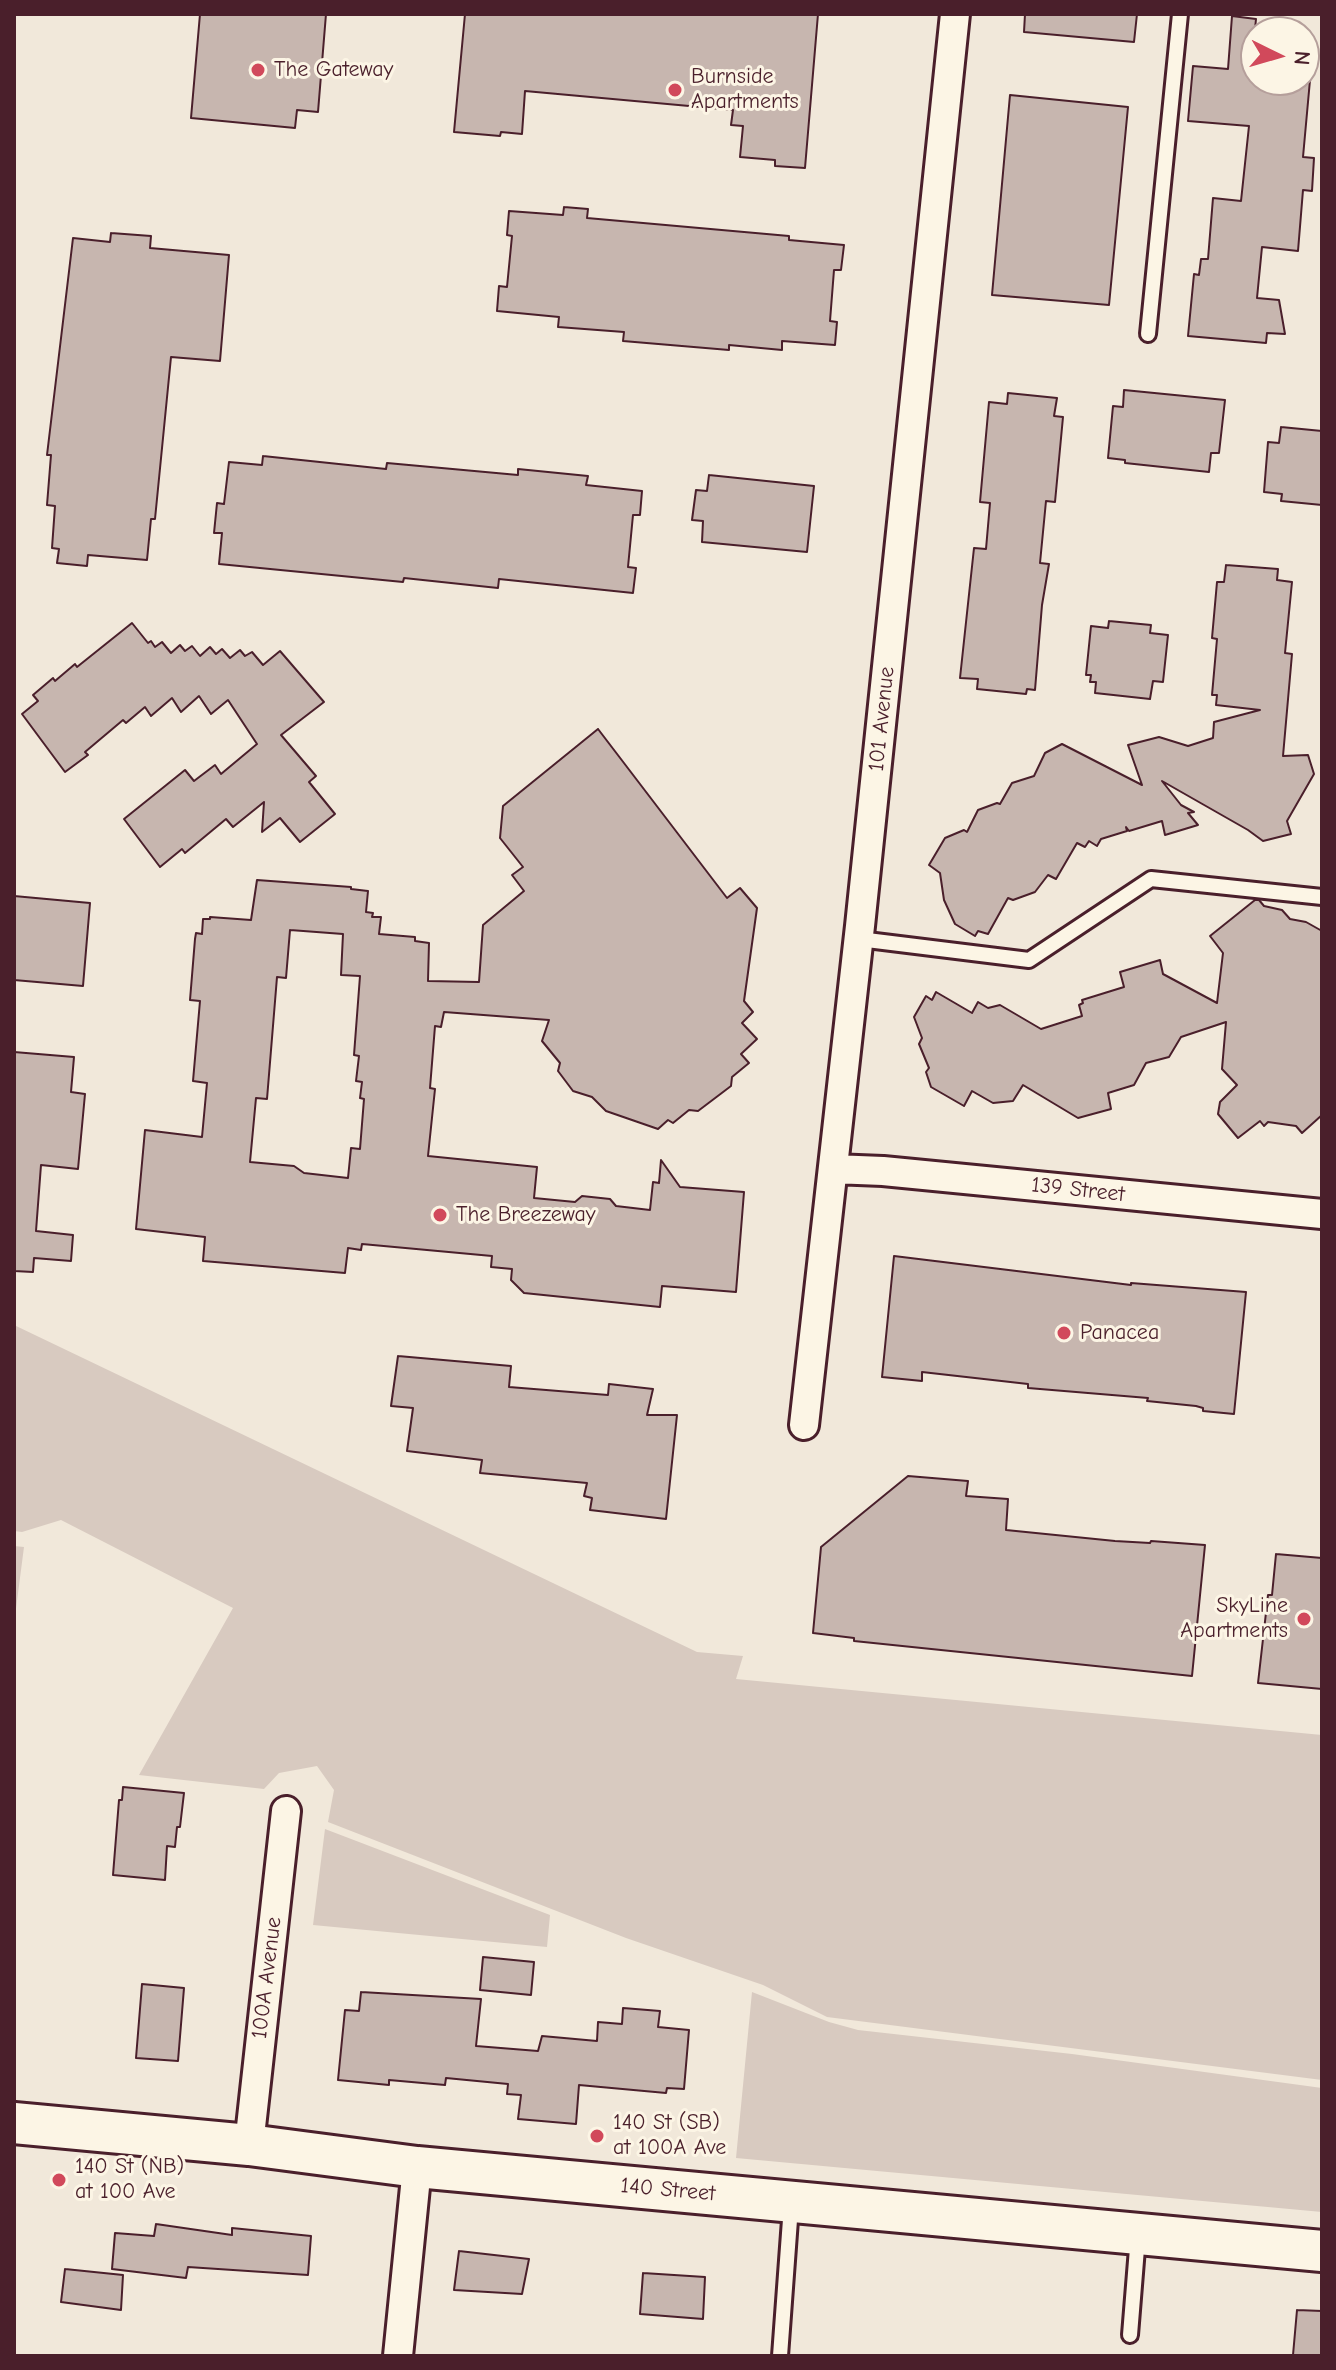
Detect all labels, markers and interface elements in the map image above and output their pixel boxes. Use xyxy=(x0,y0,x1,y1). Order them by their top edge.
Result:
north arrow xyxy=(1240,16,1320,96)
text: N xyxy=(1288,50,1315,66)
place label: The Gateway xyxy=(274,57,393,83)
marker: The Gateway xyxy=(249,61,267,79)
place label: Burnside Apartments xyxy=(691,64,799,116)
marker: Burnside Apartments xyxy=(666,81,684,99)
street label: 101 Avenue xyxy=(863,665,901,773)
street label: 139 Street xyxy=(1030,1172,1126,1208)
place label: The Breezeway xyxy=(456,1202,596,1228)
marker: The Breezeway xyxy=(431,1206,449,1224)
place label: Panacea xyxy=(1080,1320,1159,1346)
marker: Panacea xyxy=(1055,1324,1073,1342)
place label: SkyLine Apartments xyxy=(1180,1593,1288,1644)
marker: SkyLine Apartments xyxy=(1295,1610,1313,1628)
street label: 100A Avenue xyxy=(246,1916,288,2040)
place label: 140 St (SB) at 100A Ave xyxy=(613,2110,726,2162)
marker: 140 St (SB) at 100A Ave xyxy=(588,2127,606,2145)
place label: 140 St (NB) at 100 Ave xyxy=(75,2154,184,2206)
marker: 140 St (NB) at 100 Ave xyxy=(50,2171,68,2189)
street label: 140 Street xyxy=(619,2173,717,2207)

